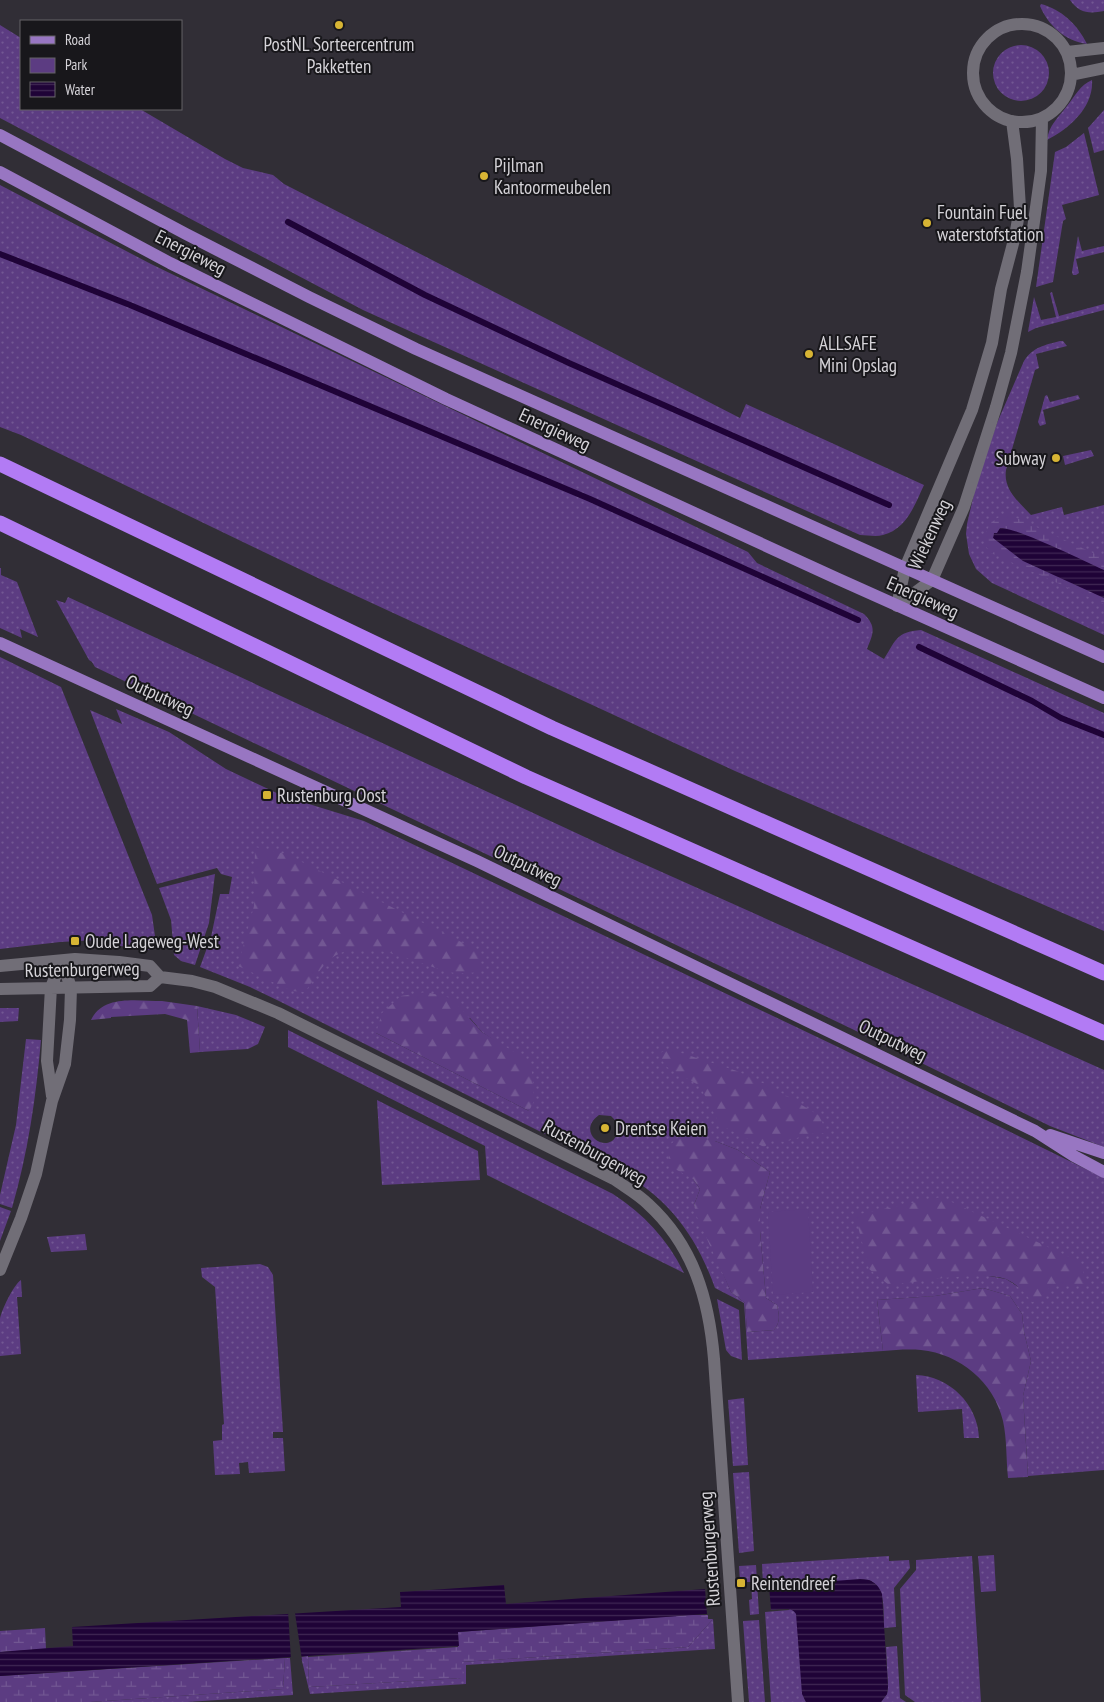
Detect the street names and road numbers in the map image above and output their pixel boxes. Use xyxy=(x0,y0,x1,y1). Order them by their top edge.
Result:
street label: Energieweg xyxy=(151,224,231,280)
street label: Energieweg xyxy=(515,402,595,456)
street label: Wiekenweg xyxy=(902,495,956,573)
street label: Energieweg xyxy=(883,570,963,624)
street label: Outputweg xyxy=(122,669,198,721)
street label: Outputweg xyxy=(490,838,566,892)
street label: Rustenburgerweg xyxy=(24,956,140,982)
street label: Outputweg xyxy=(855,1013,931,1067)
street label: Rustenburgerweg xyxy=(539,1114,651,1190)
street label: Rustenburgerweg xyxy=(693,1491,725,1607)

